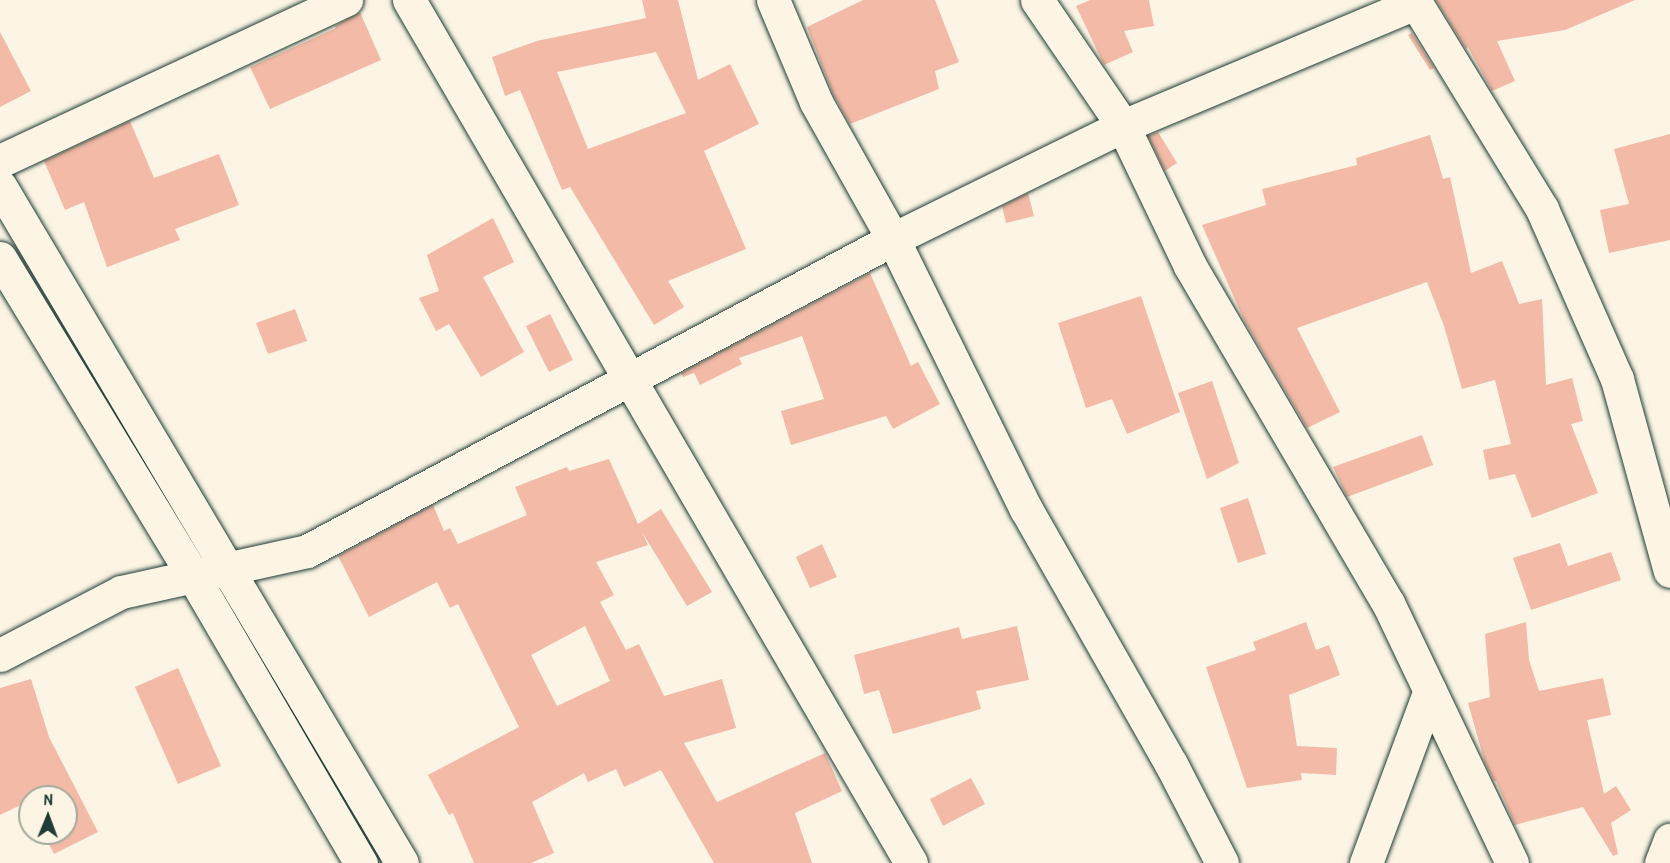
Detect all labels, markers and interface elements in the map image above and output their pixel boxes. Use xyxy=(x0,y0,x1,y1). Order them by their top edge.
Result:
north arrow xyxy=(18,785,78,845)
text: N xyxy=(44,788,53,810)

